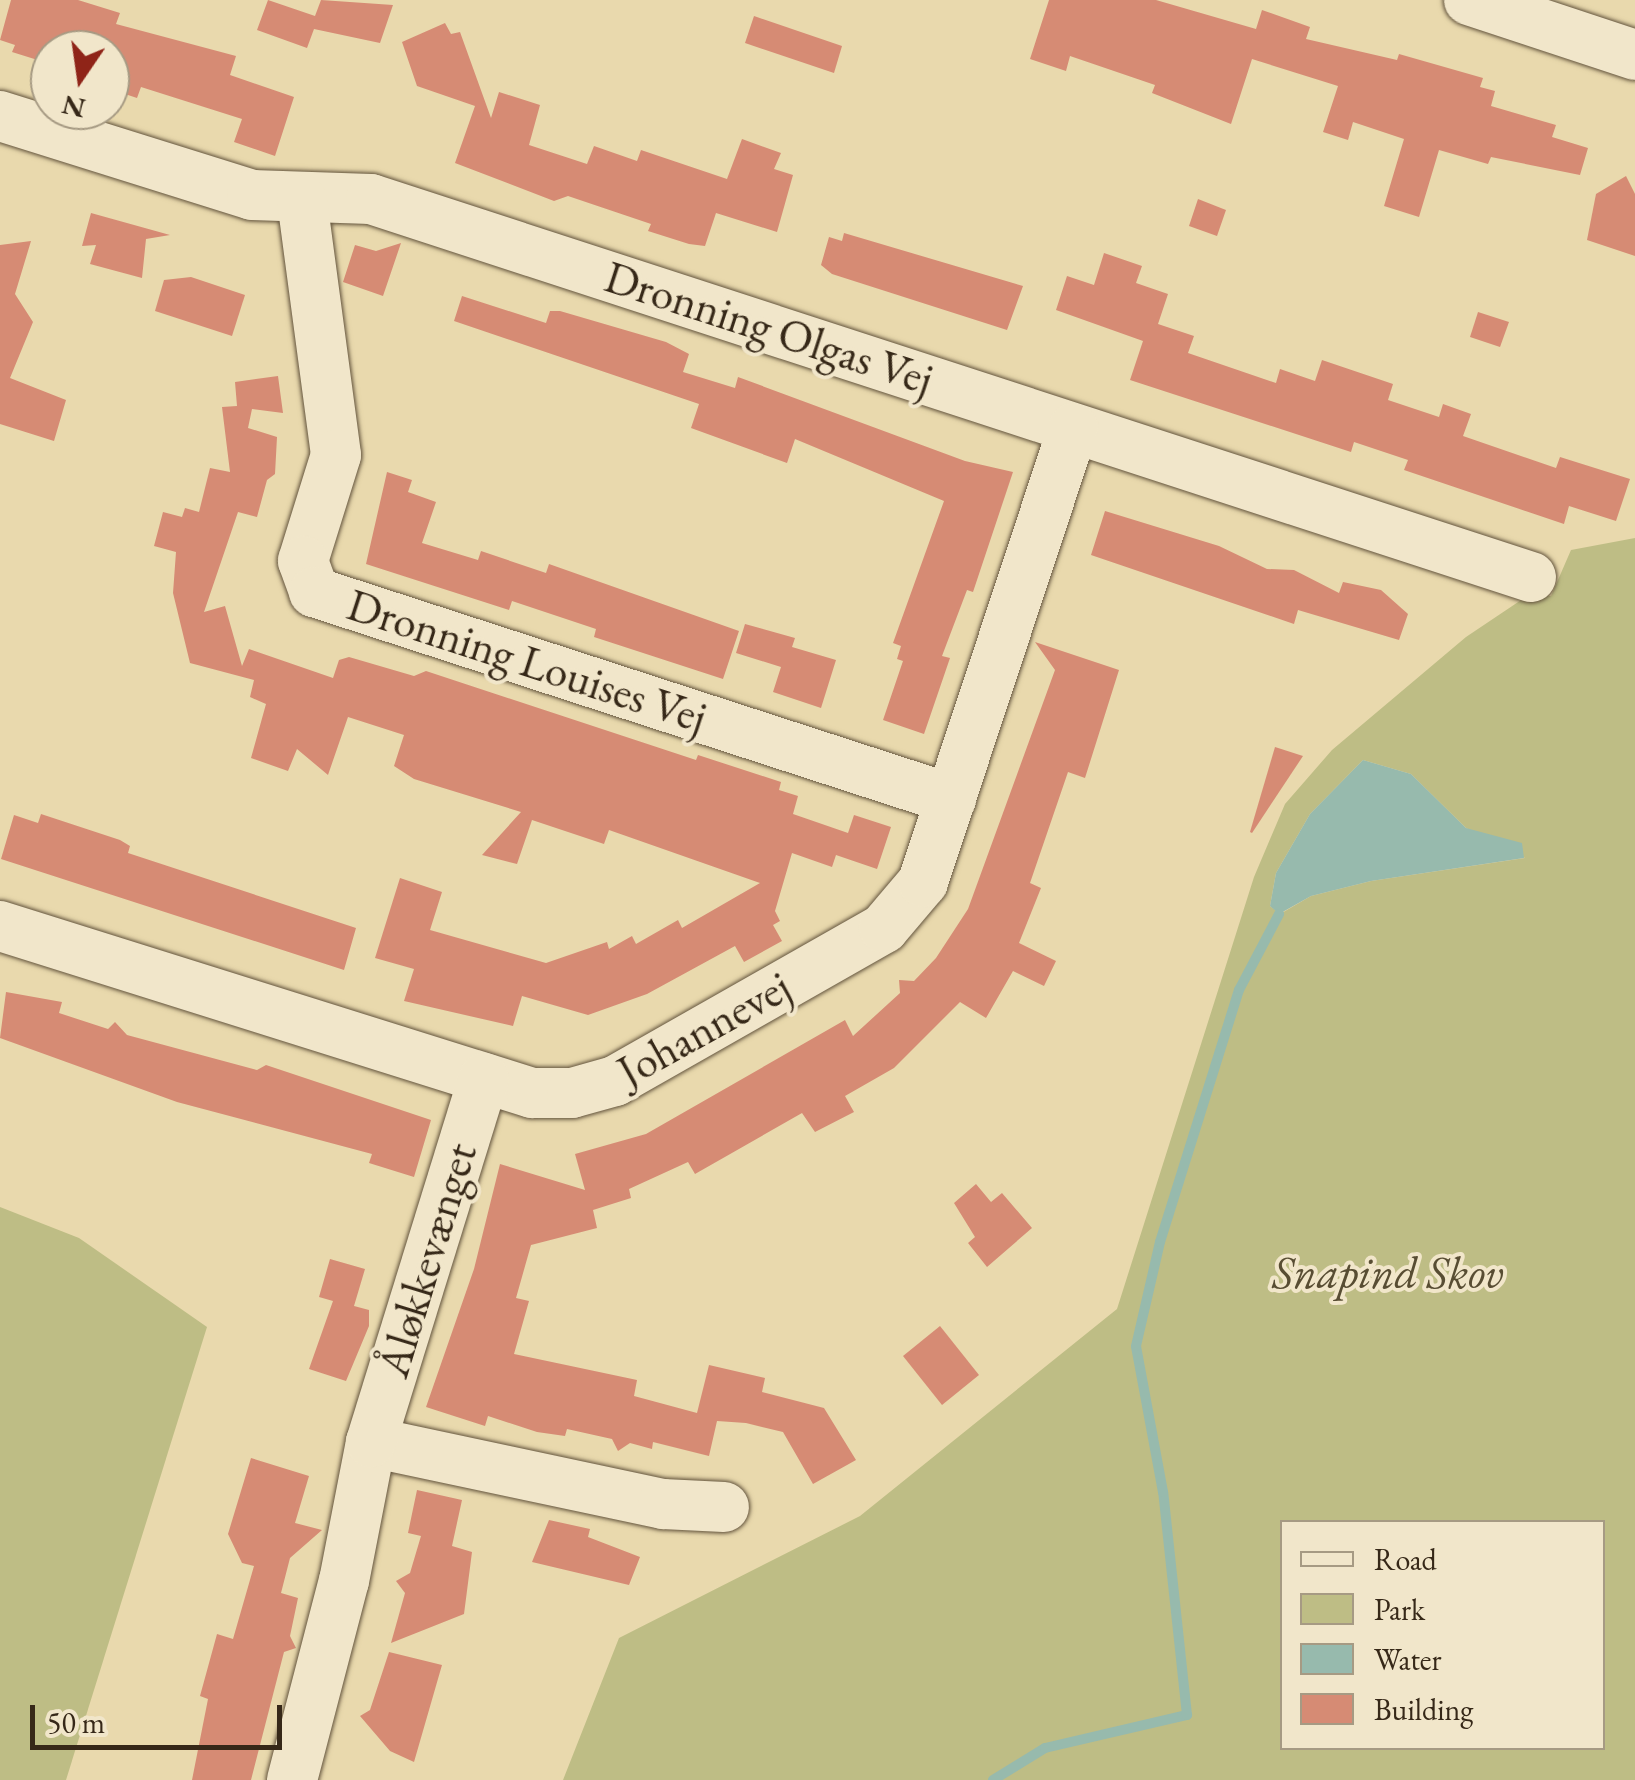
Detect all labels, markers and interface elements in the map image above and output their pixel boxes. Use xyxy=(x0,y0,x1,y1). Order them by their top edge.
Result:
north arrow xyxy=(30,30,130,130)
text: N xyxy=(59,87,89,127)
street label: Dronning Olgas Vej xyxy=(598,250,940,406)
street label: Dronning Louises Vej xyxy=(341,577,713,745)
street label: Johannevej xyxy=(608,959,800,1099)
street label: Åløkkevænget xyxy=(366,1136,488,1384)
park label: Snapind Skov xyxy=(1272,1246,1504,1300)
legend xyxy=(1280,1520,1605,1750)
text: Road xyxy=(1374,1540,1437,1579)
text: Park xyxy=(1374,1590,1425,1629)
text: Water xyxy=(1374,1640,1442,1679)
scale bar xyxy=(35,1685,288,1747)
text: Building xyxy=(1374,1690,1473,1729)
text: 50 m xyxy=(47,1703,105,1742)

